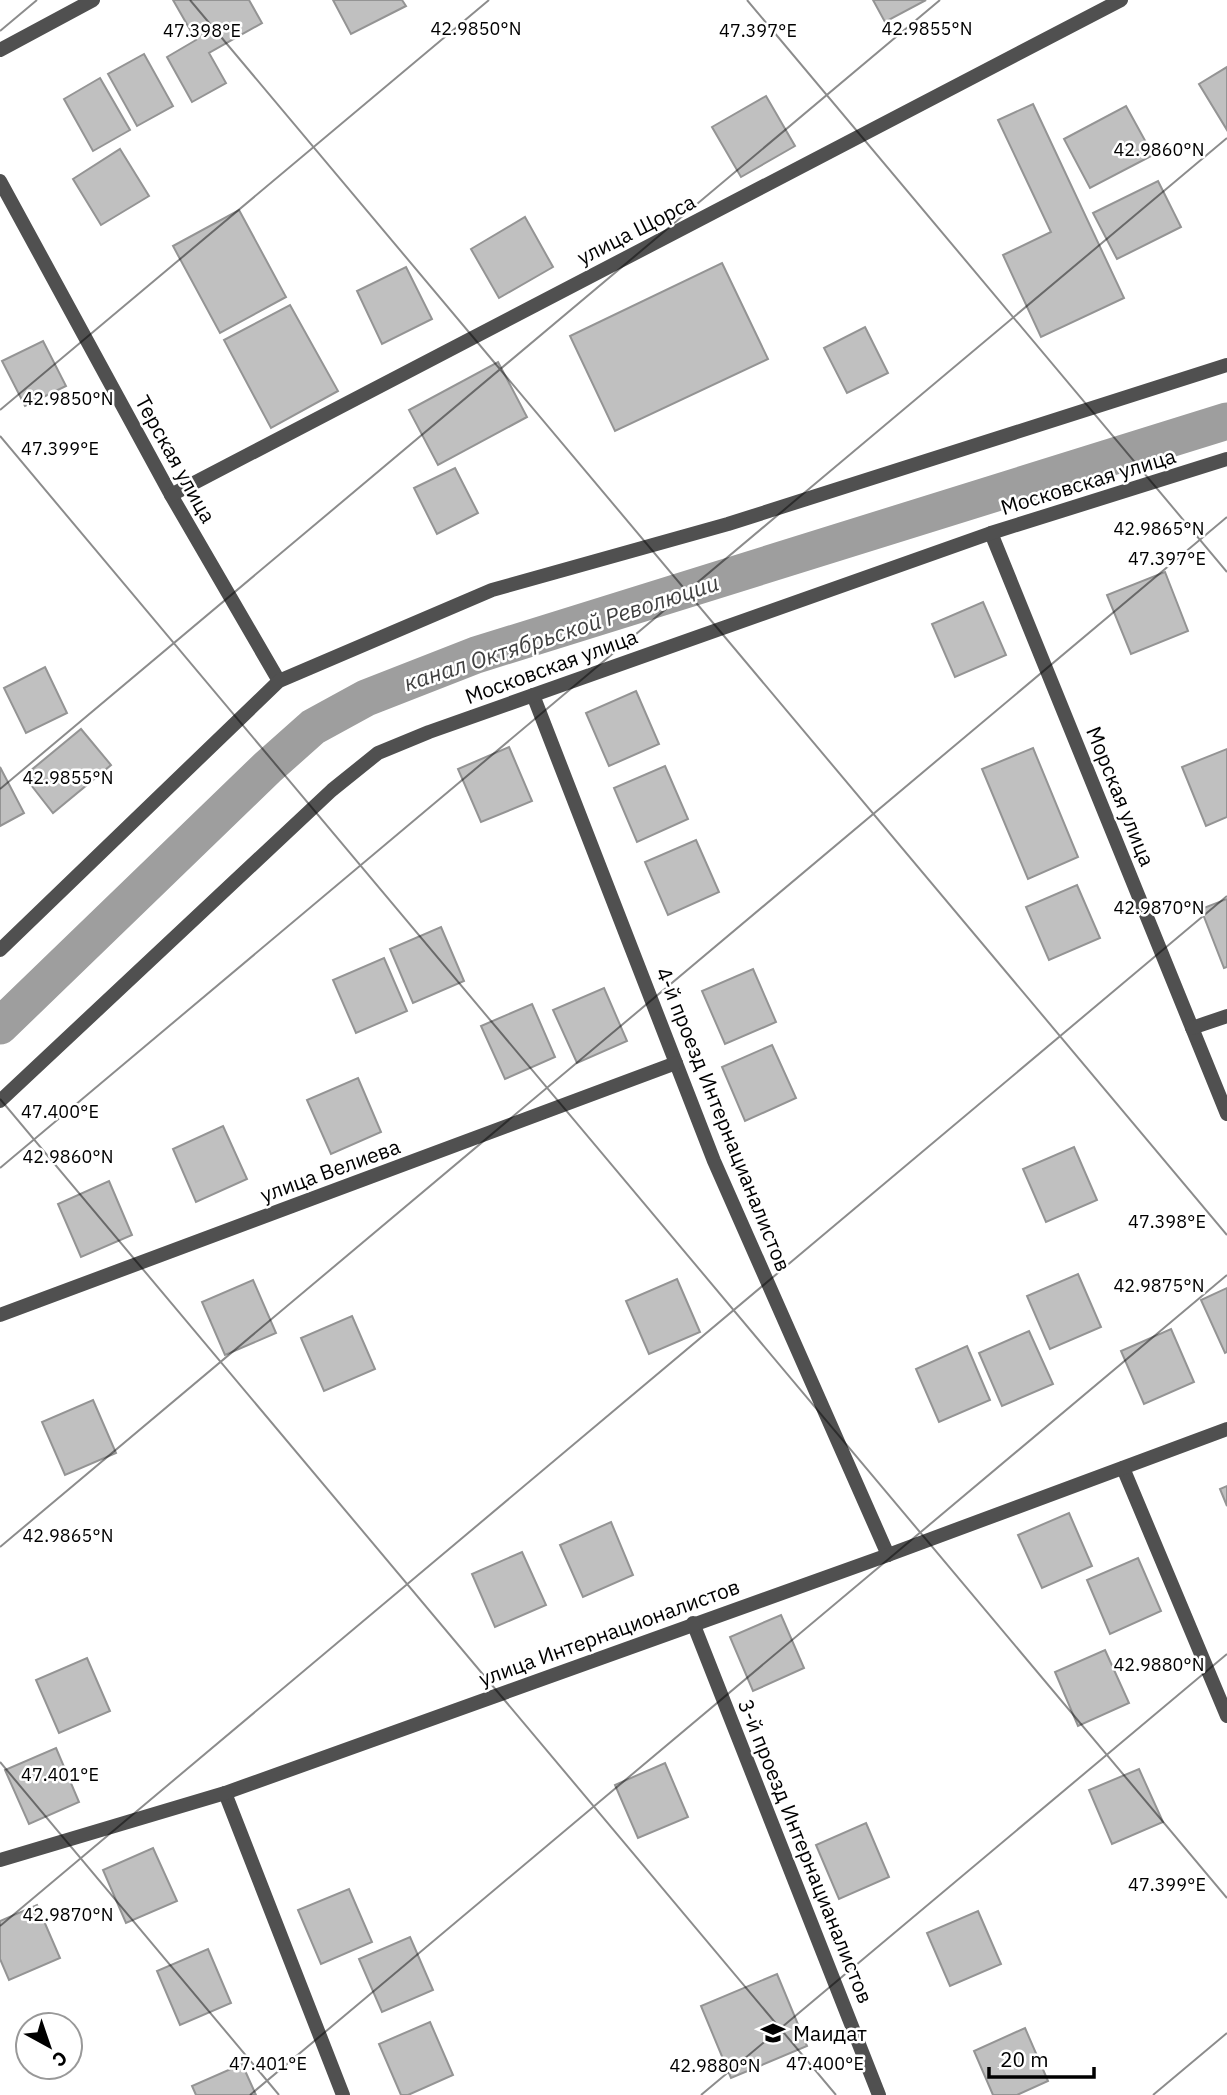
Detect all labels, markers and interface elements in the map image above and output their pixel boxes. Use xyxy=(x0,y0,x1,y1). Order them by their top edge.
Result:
text: 42.9850°N xyxy=(431,17,521,40)
text: 42.9855°N xyxy=(882,17,972,40)
text: 47.398°E xyxy=(163,19,241,42)
text: 47.397°E xyxy=(719,19,797,42)
text: 42.9860°N xyxy=(1114,138,1204,161)
street label: улица Щорса xyxy=(572,187,700,271)
text: 42.9850°N xyxy=(23,387,113,410)
street label: Терская улица xyxy=(129,390,223,528)
text: 47.399°E xyxy=(21,437,99,460)
street label: Московская улица xyxy=(997,441,1179,521)
text: 42.9865°N xyxy=(1114,517,1204,540)
text: 47.397°E xyxy=(1128,547,1206,570)
water label: канал Октябрьской Революции xyxy=(400,567,722,697)
street label: Московская улица xyxy=(461,622,641,710)
street label: Морская улица xyxy=(1080,722,1162,870)
text: 42.9855°N xyxy=(23,766,113,789)
text: 42.9870°N xyxy=(1114,896,1204,919)
street label: 4-й проезд Интернацианалистов xyxy=(650,963,798,1275)
text: 47.400°E xyxy=(21,1100,99,1123)
street label: улица Велиева xyxy=(256,1132,404,1208)
text: 42.9860°N xyxy=(23,1145,113,1168)
text: 47.398°E xyxy=(1128,1210,1206,1233)
text: 42.9875°N xyxy=(1114,1274,1204,1297)
text: 42.9865°N xyxy=(23,1524,113,1547)
street label: улица Интернационалистов xyxy=(475,1572,743,1692)
text: 42.9880°N xyxy=(1114,1653,1204,1676)
street label: 3-й проезд Интернацианалистов xyxy=(732,1695,880,2007)
text: 47.401°E xyxy=(21,1763,99,1786)
text: 47.399°E xyxy=(1128,1873,1206,1896)
text: 42.9870°N xyxy=(23,1903,113,1926)
north arrow xyxy=(14,2011,84,2081)
school or university icon: Маидат xyxy=(759,2019,787,2047)
place label: Маидат xyxy=(793,2019,867,2047)
scale bar xyxy=(989,2036,1094,2080)
text: 20 m xyxy=(1000,2045,1049,2073)
text: С xyxy=(47,2046,72,2072)
text: 47.401°E xyxy=(229,2052,307,2075)
text: 47.400°E xyxy=(786,2052,864,2075)
text: 42.9880°N xyxy=(670,2054,760,2077)

